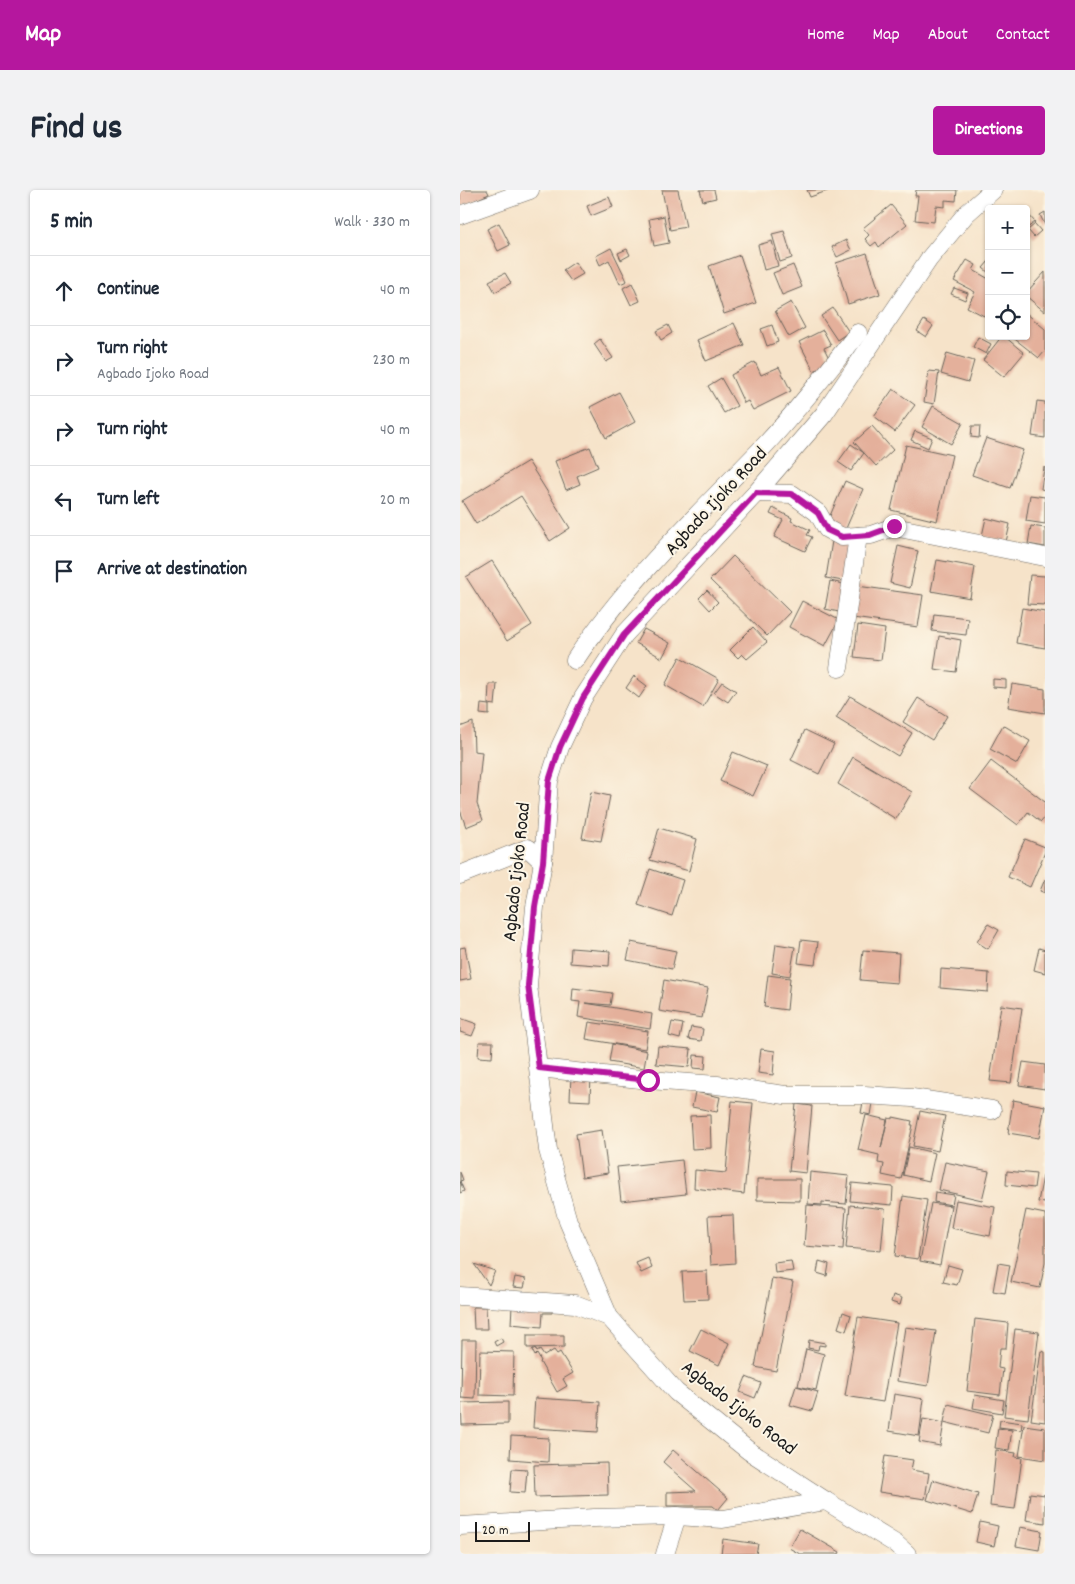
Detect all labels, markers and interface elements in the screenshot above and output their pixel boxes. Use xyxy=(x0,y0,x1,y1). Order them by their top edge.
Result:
text: Map xyxy=(25,18,61,52)
text: Home xyxy=(807,23,844,48)
text: Map xyxy=(872,23,900,48)
text: About xyxy=(928,23,968,48)
text: Contact xyxy=(996,23,1050,48)
text: Find us xyxy=(30,105,122,155)
button: Directions xyxy=(933,106,1045,155)
map controls xyxy=(985,205,1030,340)
button: + xyxy=(985,205,1030,250)
text: 5 min xyxy=(50,208,93,238)
text: Walk · 330 m xyxy=(334,211,410,234)
button: − xyxy=(985,250,1030,295)
icon: ahead xyxy=(50,277,78,305)
text: Continue xyxy=(97,277,159,304)
text: 40 m xyxy=(380,279,410,302)
button: locate xyxy=(985,295,1030,340)
text: Turn right xyxy=(97,336,168,363)
icon: right xyxy=(50,347,78,375)
text: 230 m xyxy=(373,349,410,372)
text: Agbado Ijoko Road xyxy=(97,363,209,386)
icon: right xyxy=(50,417,78,445)
text: Turn right xyxy=(97,417,168,444)
text: 40 m xyxy=(380,419,410,442)
street label: Agbado Ijoko Road xyxy=(659,441,775,563)
icon: left xyxy=(50,487,78,515)
text: Turn left xyxy=(97,487,160,514)
text: 20 m xyxy=(380,489,410,512)
route end xyxy=(883,515,906,538)
icon: arrive xyxy=(50,557,78,585)
text: Arrive at destination xyxy=(97,557,247,584)
street label: Agbado Ijoko Road xyxy=(497,801,539,943)
route start xyxy=(637,1069,660,1092)
street label: Agbado Ijoko Road xyxy=(674,1355,802,1463)
scale bar xyxy=(475,1519,530,1542)
text: 20 m xyxy=(482,1521,509,1541)

